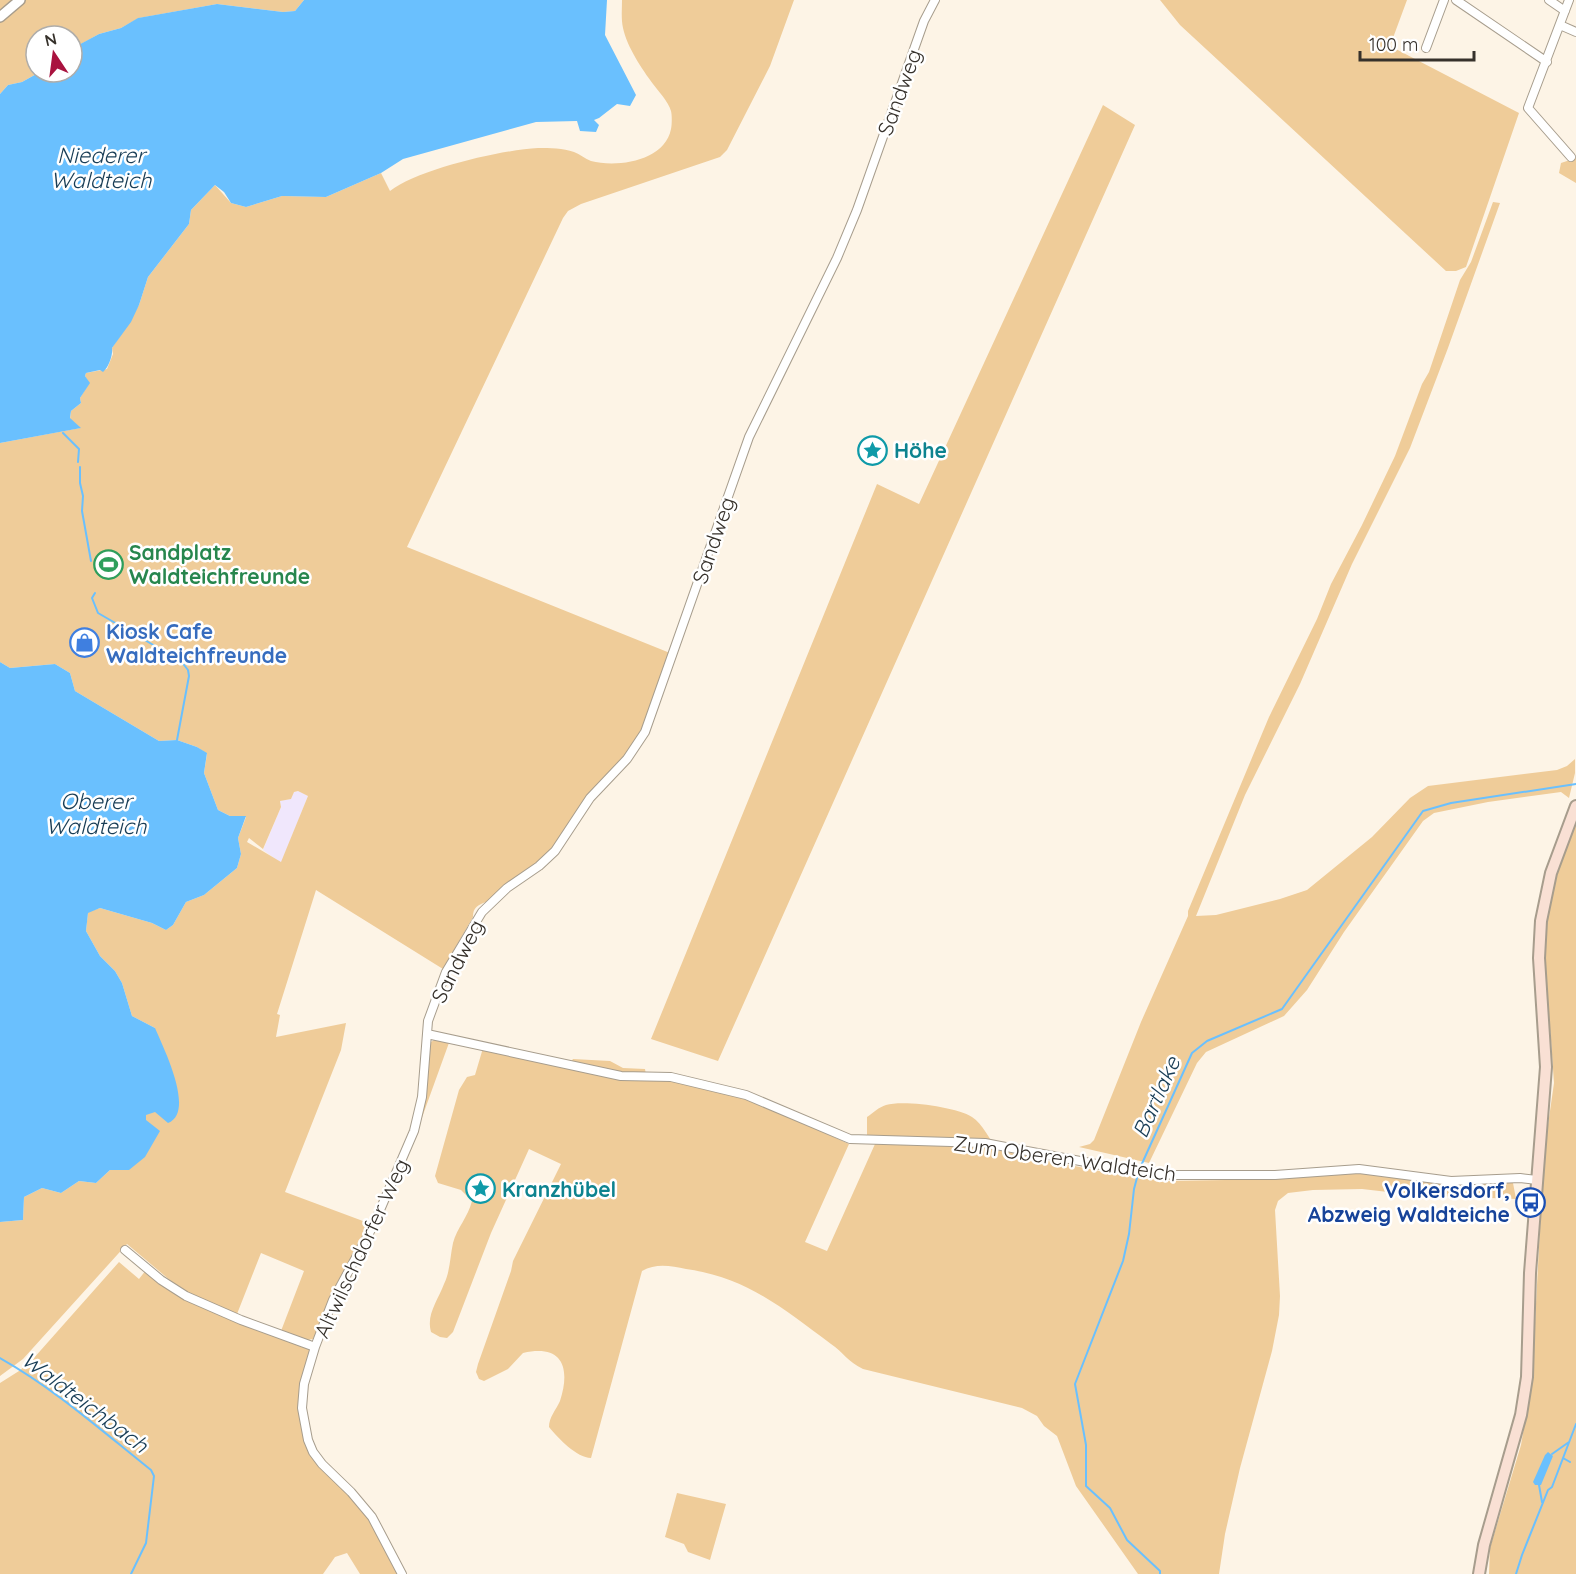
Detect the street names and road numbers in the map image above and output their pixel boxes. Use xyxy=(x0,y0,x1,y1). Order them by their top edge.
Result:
street label: Sandweg xyxy=(871,45,927,139)
street label: Sandweg xyxy=(686,493,740,587)
street label: Sandweg xyxy=(425,915,489,1007)
street label: Zum Oberen Waldteich xyxy=(952,1129,1178,1187)
street label: Altwilschdorfer Weg xyxy=(308,1154,414,1342)

